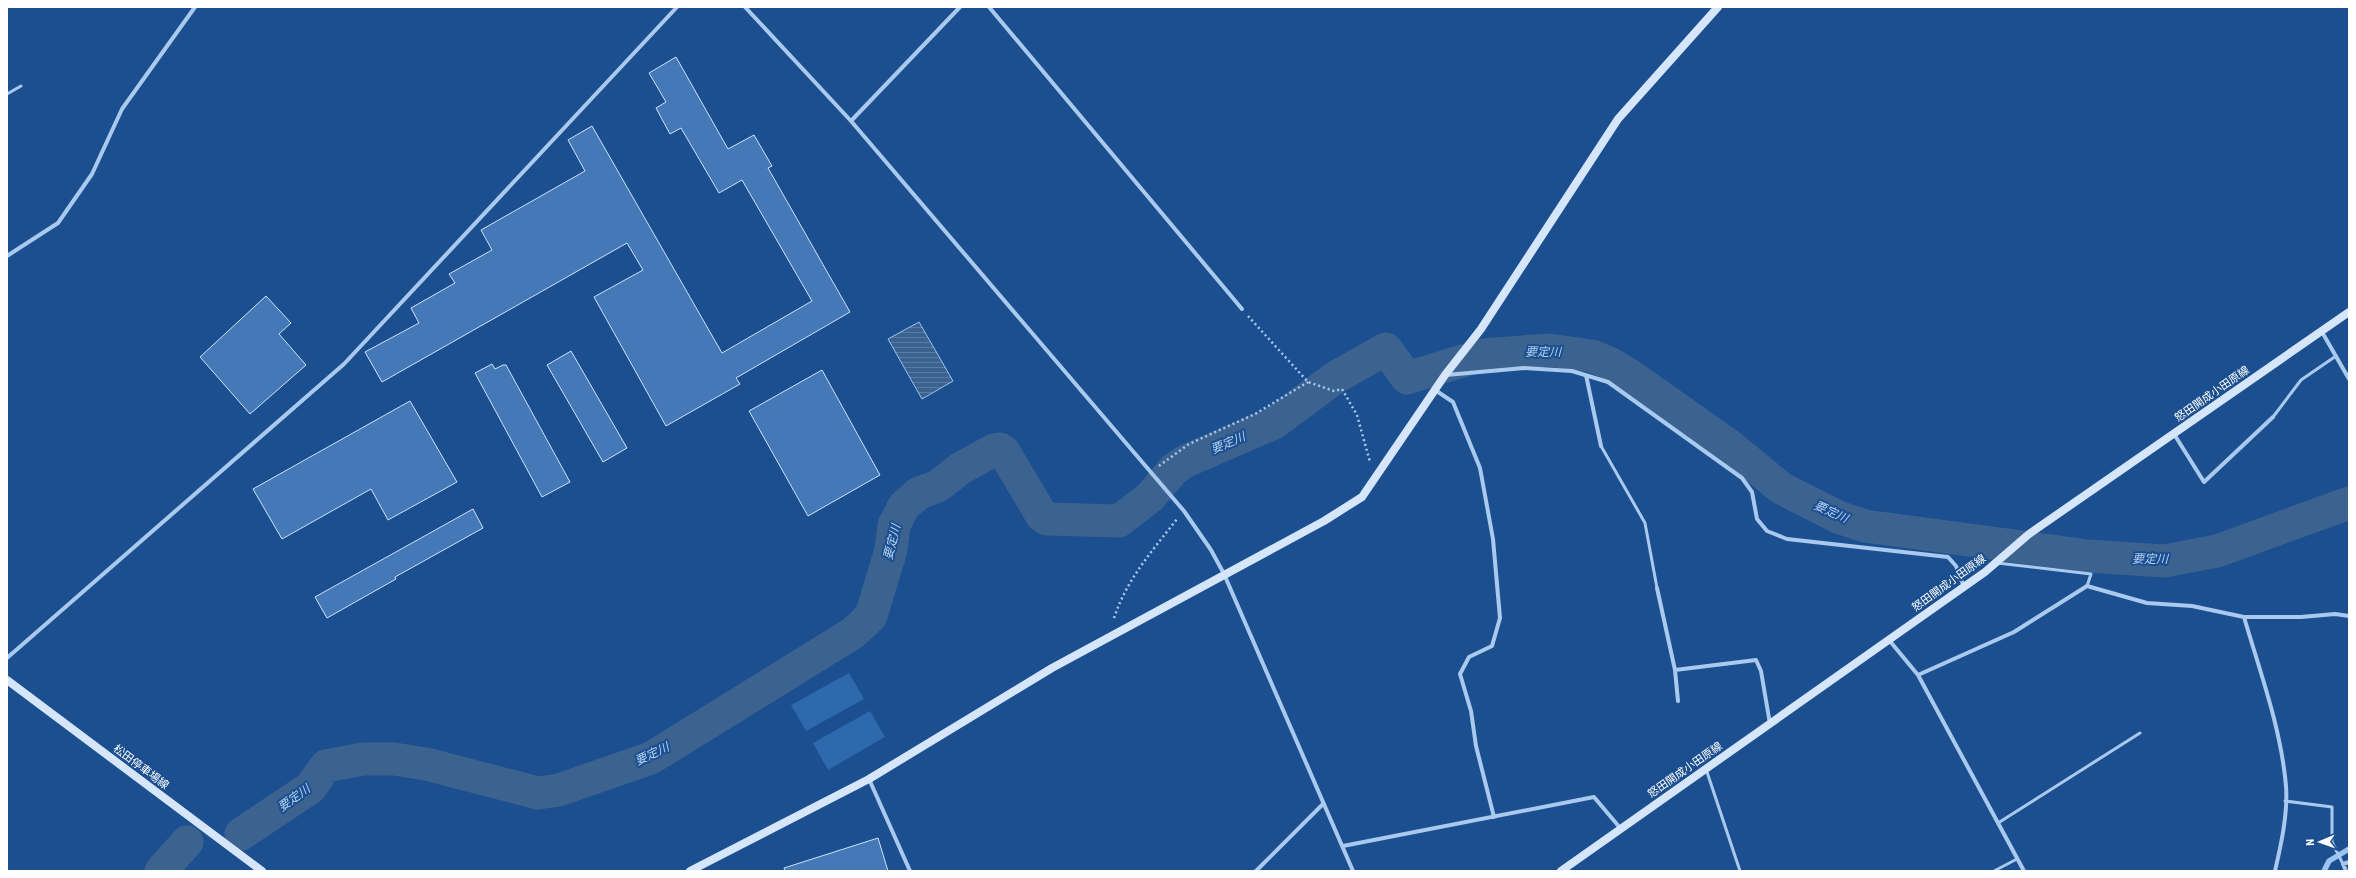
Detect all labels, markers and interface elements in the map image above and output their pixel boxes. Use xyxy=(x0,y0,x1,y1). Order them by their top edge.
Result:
water label: 要定川 xyxy=(1525,345,1563,359)
street label: 怒田開成小田原線 xyxy=(2172,363,2252,425)
water label: 要定川 xyxy=(1209,429,1249,456)
water label: 要定川 xyxy=(1812,498,1852,527)
water label: 要定川 xyxy=(881,521,904,561)
street label: 怒田開成小田原線 xyxy=(1910,552,1988,614)
water label: 要定川 xyxy=(2132,552,2170,566)
water label: 要定川 xyxy=(633,739,673,768)
street label: 怒田開成小田原線 xyxy=(1645,739,1725,801)
street label: 松田停車場線 xyxy=(111,742,171,792)
water label: 要定川 xyxy=(275,781,314,814)
north arrow xyxy=(2300,822,2340,862)
text: N xyxy=(2304,838,2317,846)

